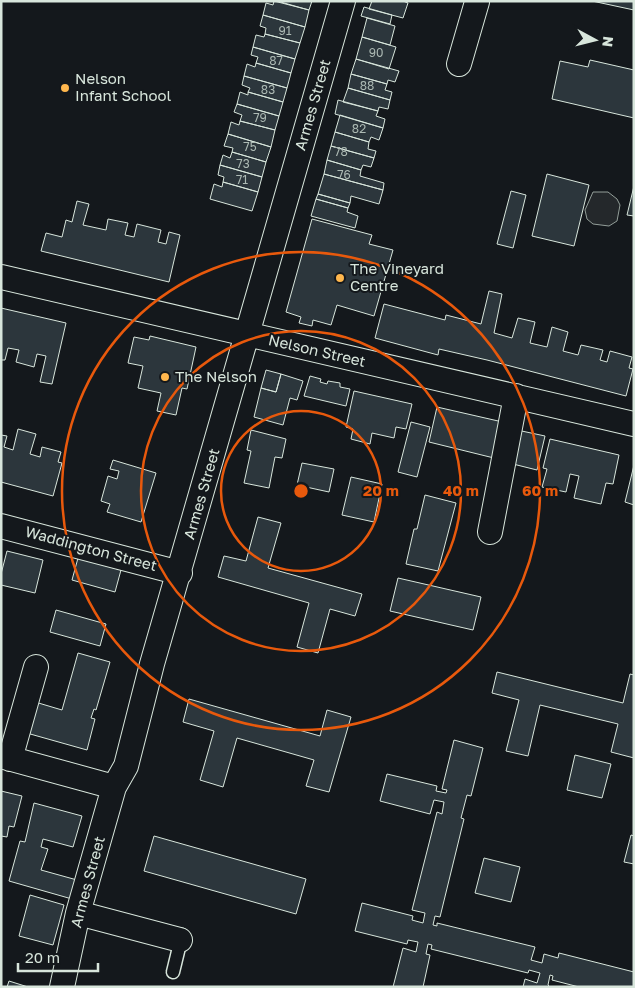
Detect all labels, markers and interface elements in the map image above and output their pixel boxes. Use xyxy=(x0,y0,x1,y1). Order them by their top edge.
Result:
north arrow xyxy=(570,15,620,65)
house number: 91 xyxy=(278,23,292,38)
text: N xyxy=(599,35,617,48)
house number: 90 xyxy=(369,45,383,60)
house number: 87 xyxy=(269,53,283,68)
street label: Armes Street xyxy=(290,57,334,152)
place label: Nelson Infant School xyxy=(75,69,171,104)
house number: 88 xyxy=(360,78,374,93)
marker: Nelson Infant School xyxy=(59,82,71,94)
house number: 83 xyxy=(261,82,275,97)
house number: 79 xyxy=(253,110,267,125)
house number: 82 xyxy=(352,121,366,136)
house number: 75 xyxy=(243,139,257,154)
house number: 78 xyxy=(334,144,348,159)
house number: 73 xyxy=(236,156,250,171)
house number: 76 xyxy=(337,167,351,182)
house number: 71 xyxy=(236,172,248,187)
place label: The Vineyard Centre xyxy=(350,259,444,294)
marker: The Vineyard Centre xyxy=(334,272,346,284)
street label: Nelson Street xyxy=(267,330,368,370)
place label: The Nelson xyxy=(175,367,257,385)
marker: The Nelson xyxy=(159,371,171,383)
street label: Armes Street xyxy=(179,446,223,541)
text: 20 m xyxy=(363,481,399,499)
text: 40 m xyxy=(443,481,479,499)
text: 60 m xyxy=(522,481,558,499)
centre of rings xyxy=(292,482,310,500)
street label: Waddington Street xyxy=(23,522,159,574)
street label: Armes Street xyxy=(66,834,108,929)
scale bar xyxy=(18,940,98,972)
text: 20 m xyxy=(25,948,60,966)

